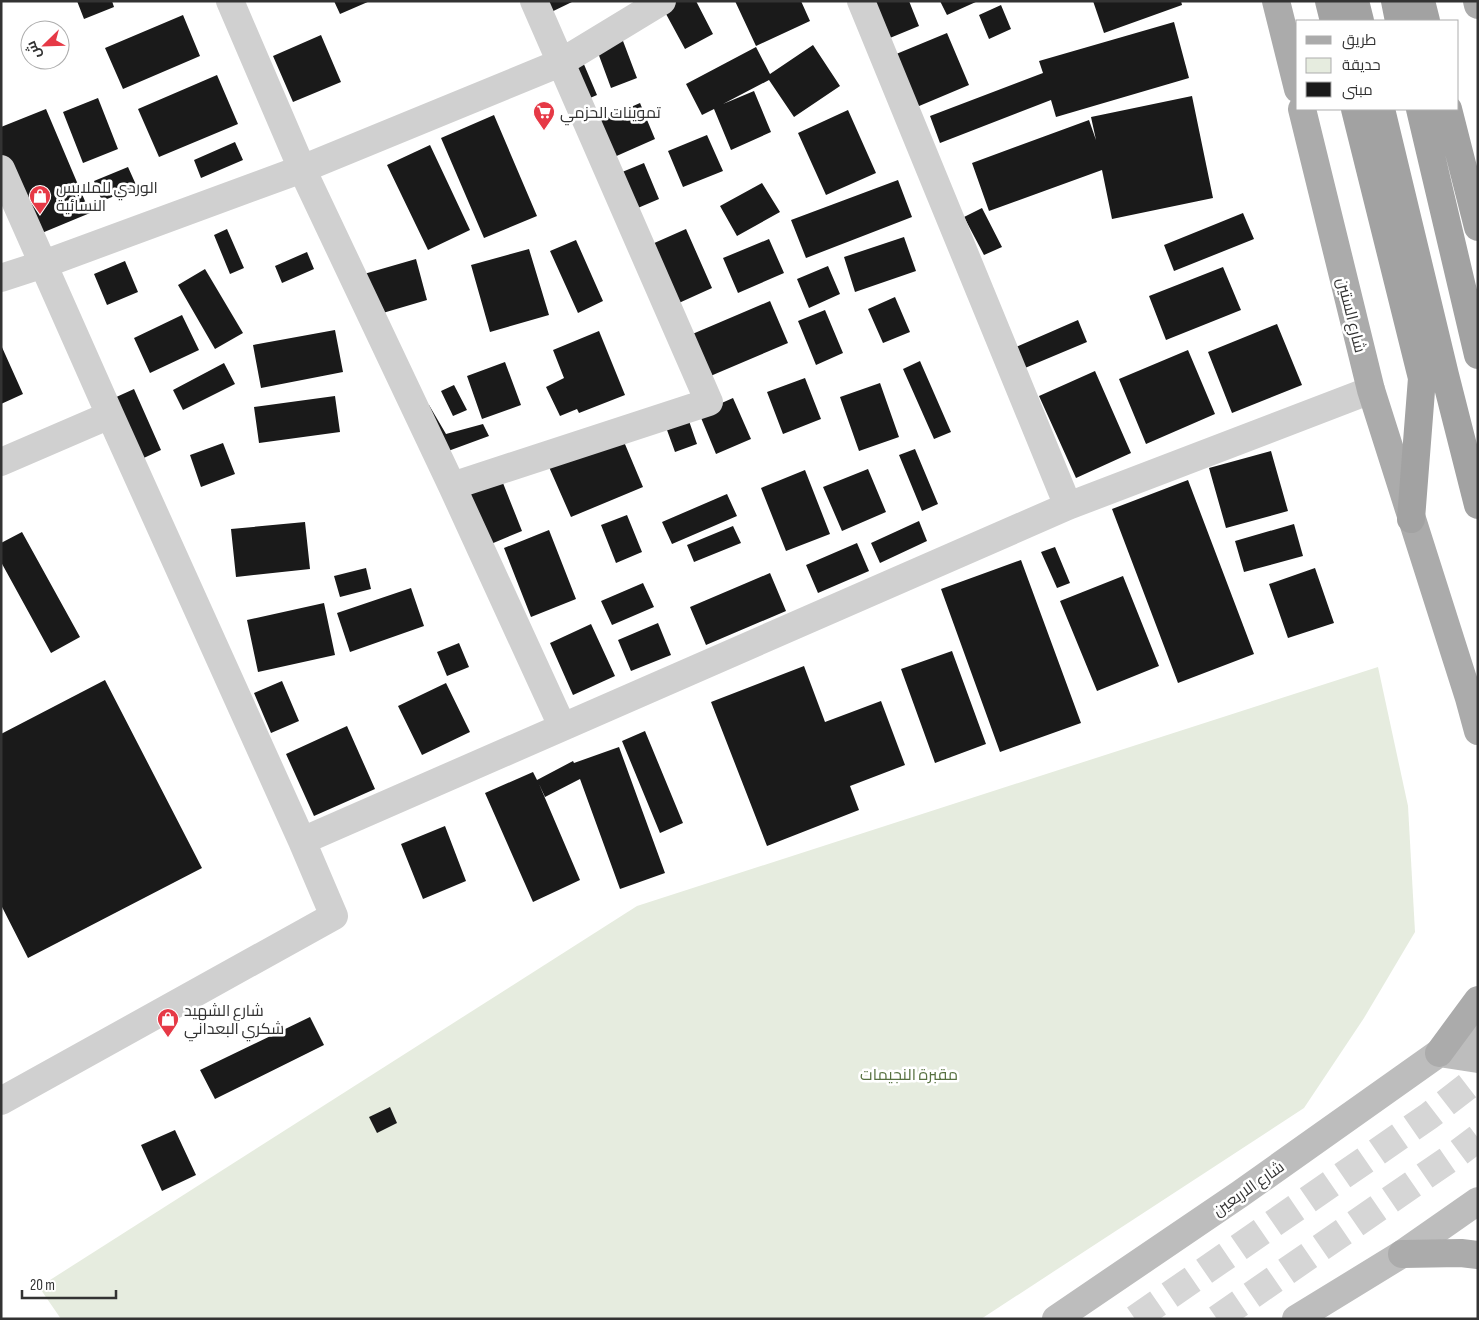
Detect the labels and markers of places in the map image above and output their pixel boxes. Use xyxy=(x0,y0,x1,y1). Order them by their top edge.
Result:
supermarket icon: تموينات الحزمي xyxy=(532,100,556,131)
place label: تموينات الحزمي xyxy=(560,104,661,126)
place label: الوردي للملابس النسائية xyxy=(56,179,158,216)
shop icon: الوردي للملابس النسائية xyxy=(28,184,52,215)
place label: شارع الشهيد شكري البعداني xyxy=(184,1002,284,1042)
shop icon: شارع الشهيد شكري البعداني xyxy=(156,1007,180,1038)

